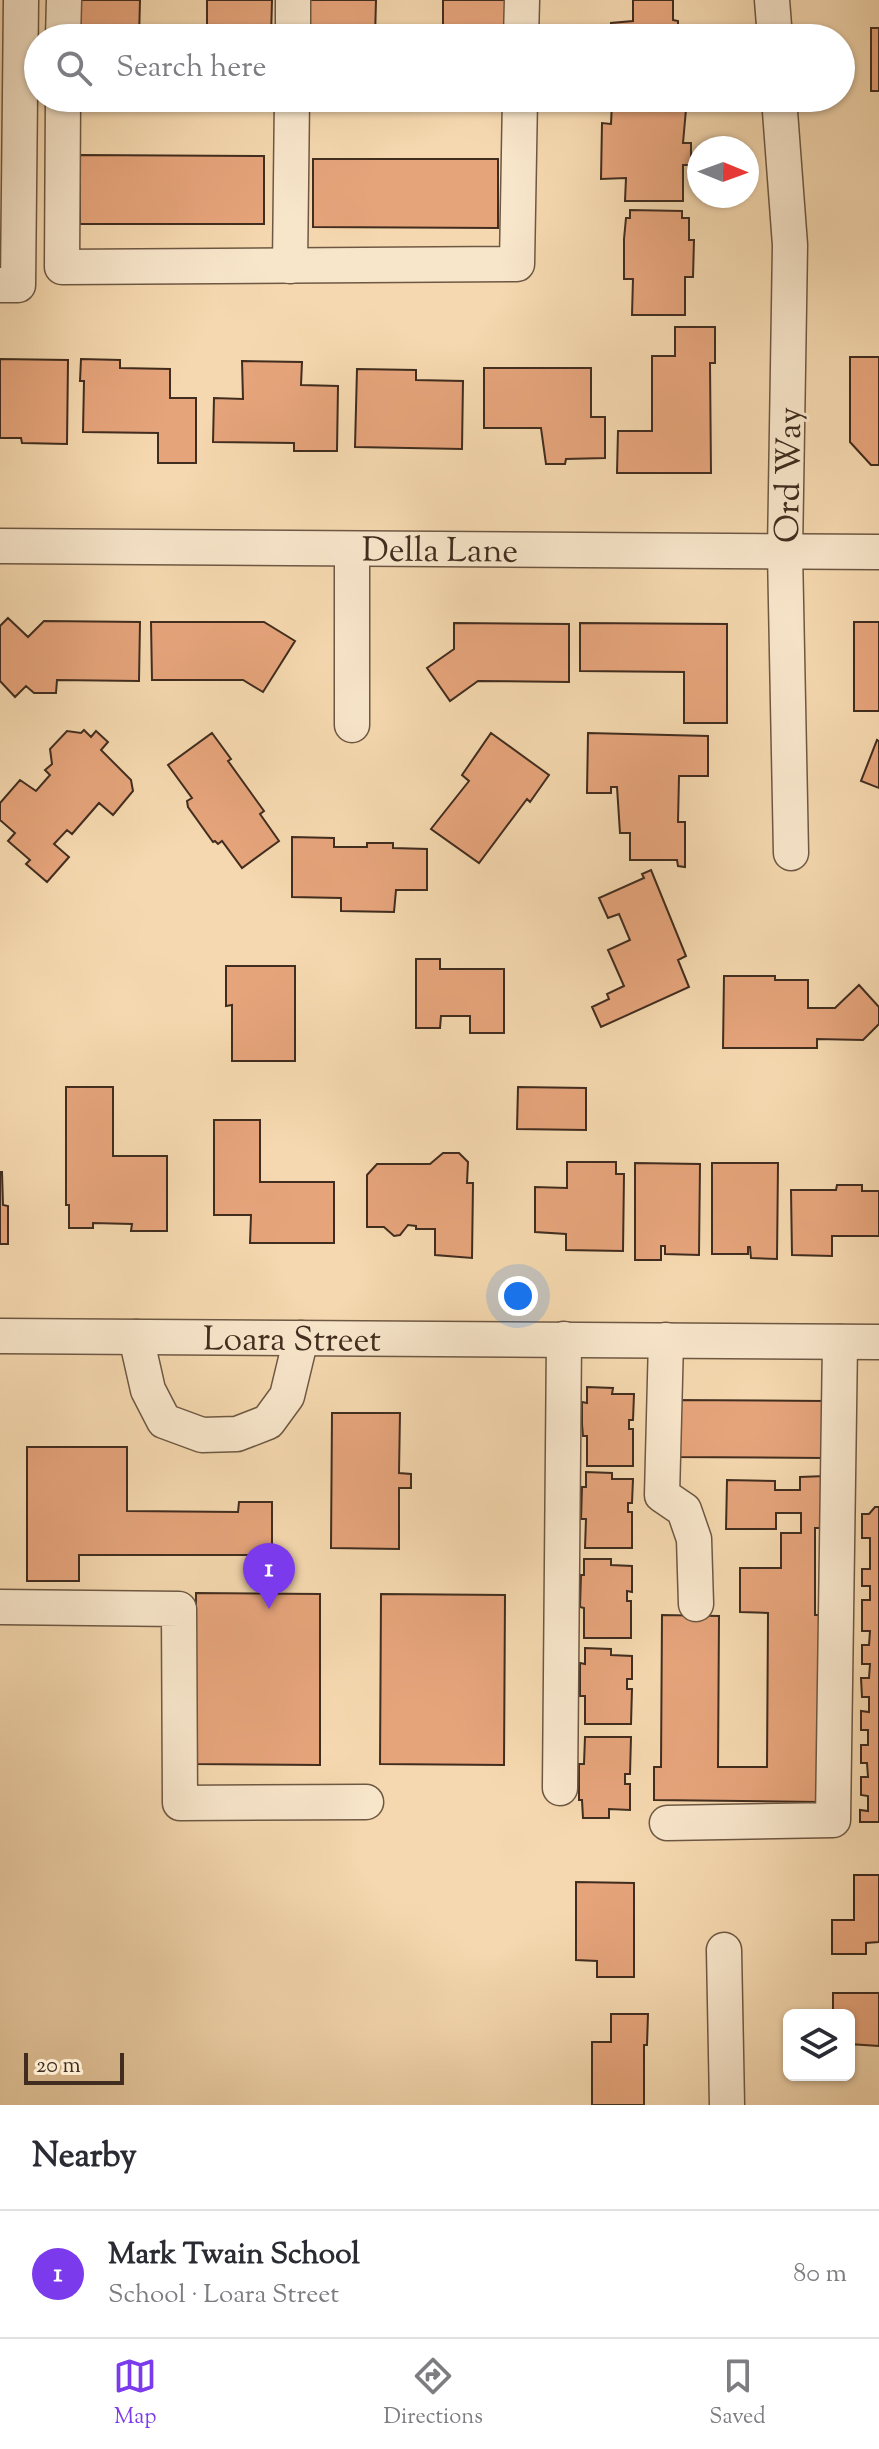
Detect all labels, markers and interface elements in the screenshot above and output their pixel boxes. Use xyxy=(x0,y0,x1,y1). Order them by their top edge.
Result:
search box xyxy=(24,24,855,112)
icon: search xyxy=(52,46,96,90)
text: Search here xyxy=(116,47,266,90)
north arrow xyxy=(687,136,759,208)
street label: Ord Way xyxy=(765,407,816,544)
street label: Della Lane xyxy=(362,527,518,578)
your location xyxy=(498,1276,538,1316)
street label: Loara Street xyxy=(203,1316,381,1367)
pin: 1 xyxy=(243,1543,295,1609)
map controls xyxy=(783,2009,855,2081)
button: layers xyxy=(783,2009,855,2081)
scale bar xyxy=(24,2049,124,2085)
text: 20 m xyxy=(36,2051,81,2083)
text: Nearby xyxy=(32,2133,137,2182)
text: Mark Twain School xyxy=(108,2234,360,2277)
text: 1 xyxy=(54,2256,62,2293)
text: 80 m xyxy=(793,2256,847,2293)
text: School · Loara Street xyxy=(108,2277,339,2314)
tab: Map xyxy=(113,2354,157,2434)
tab: Directions xyxy=(384,2354,483,2434)
tab: Saved xyxy=(709,2354,766,2434)

